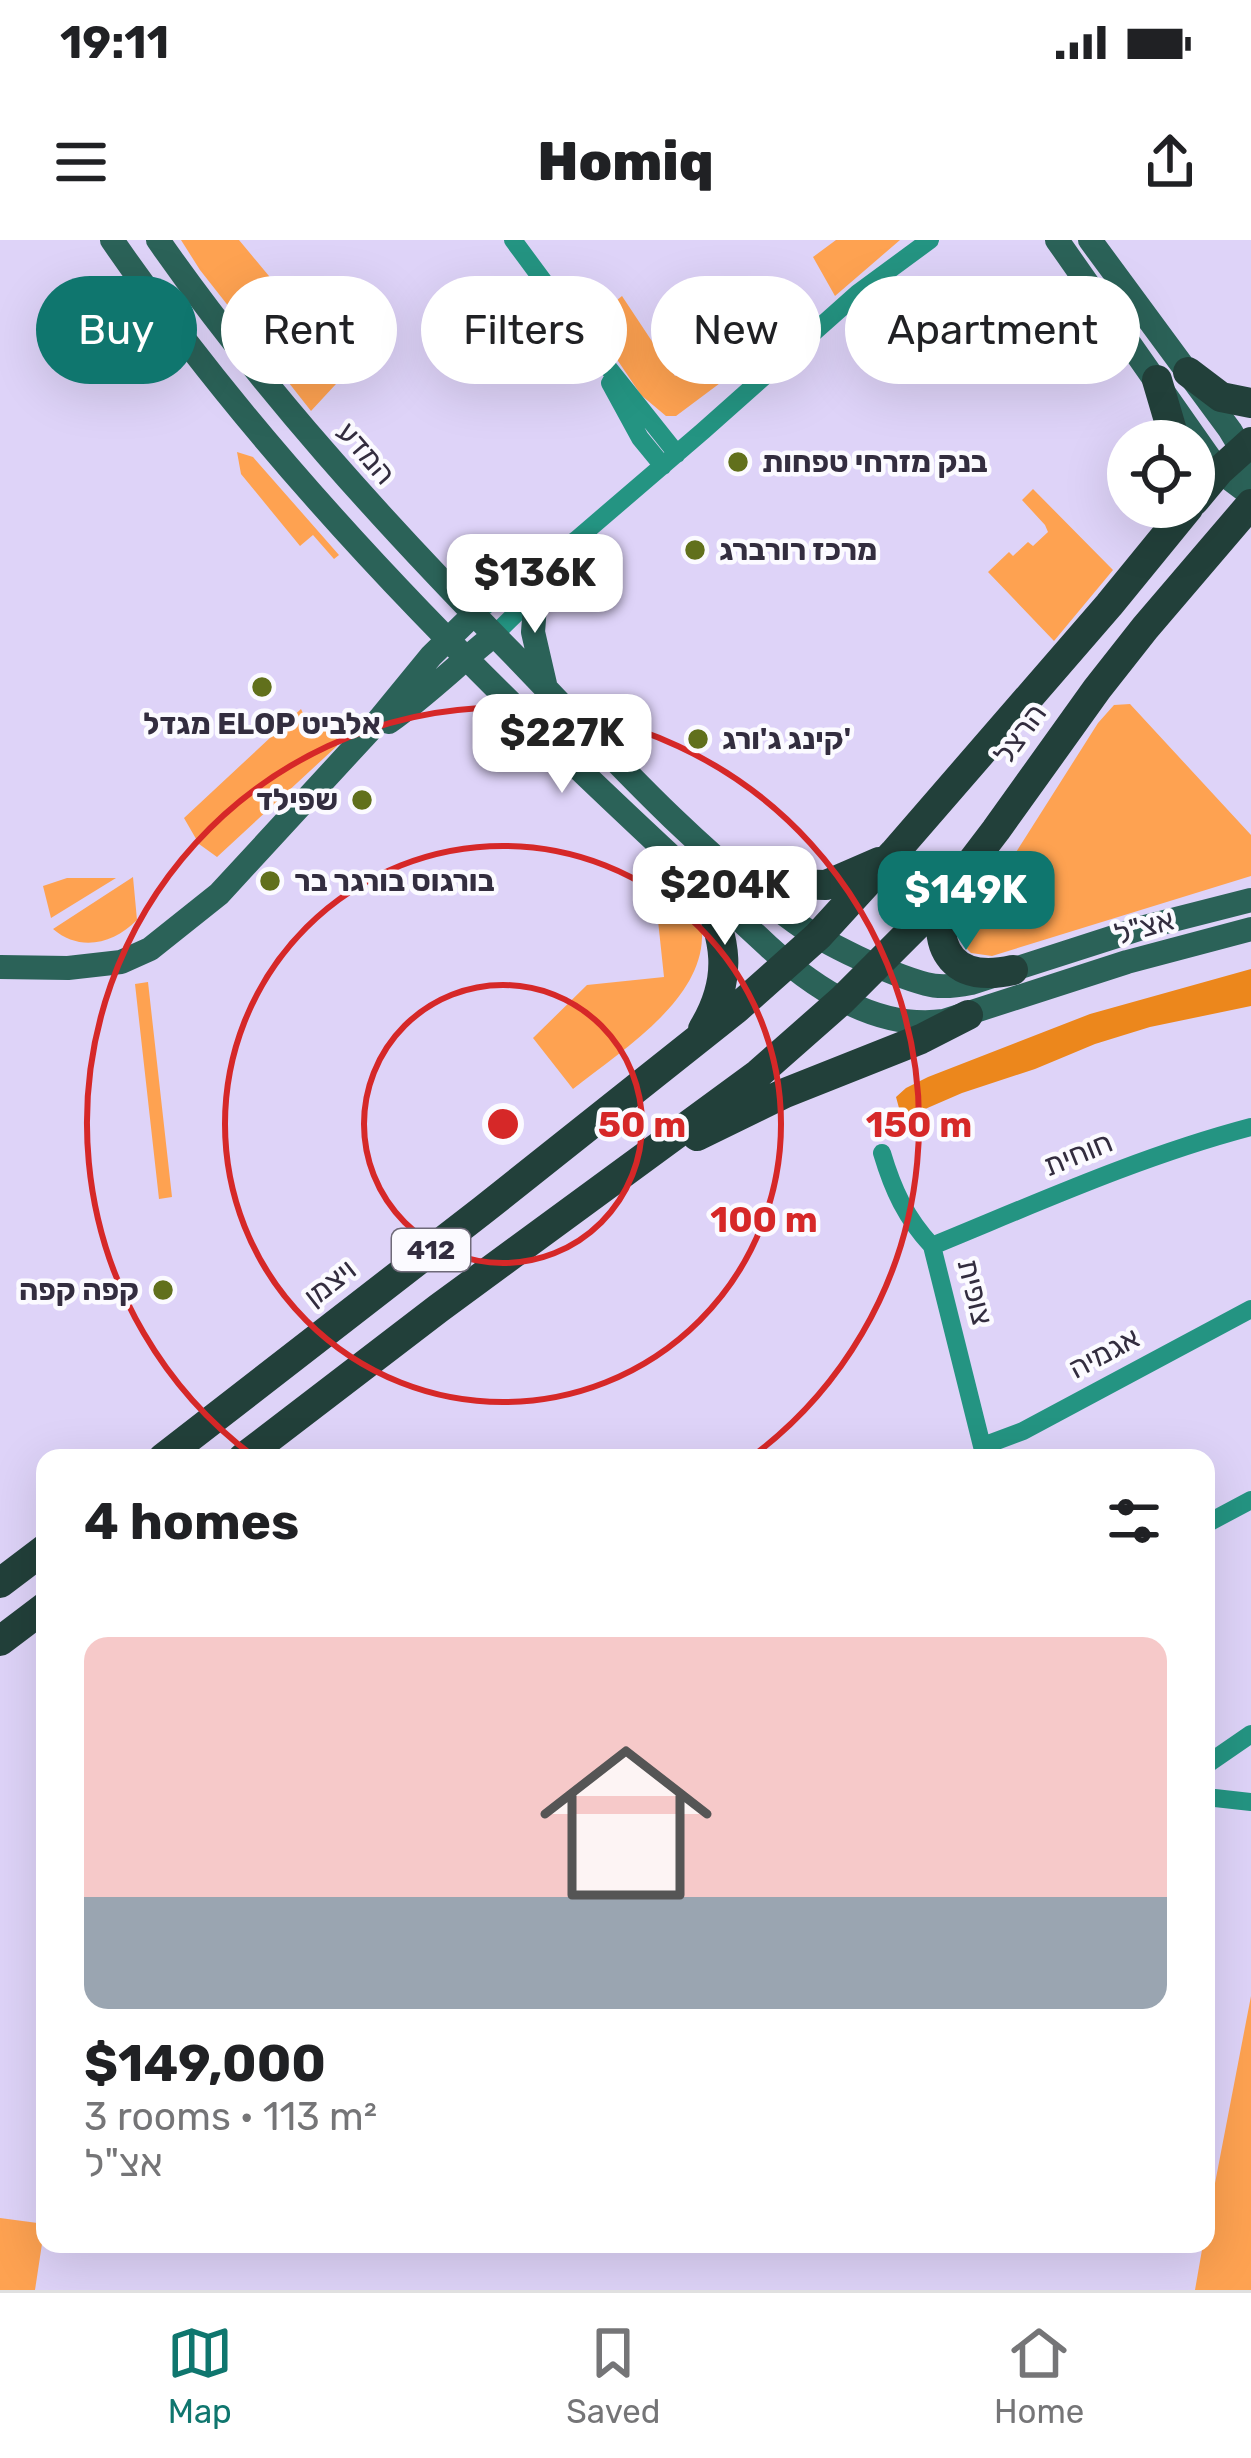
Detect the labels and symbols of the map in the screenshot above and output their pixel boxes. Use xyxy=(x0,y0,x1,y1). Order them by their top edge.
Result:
street label: המדע xyxy=(329,414,403,492)
place label: בנק מזרחי טפחות xyxy=(762,444,988,480)
marker: בנק מזרחי טפחות xyxy=(725,449,751,475)
place label: מרכז רורברג xyxy=(719,532,877,568)
pin: $136K xyxy=(451,534,619,636)
marker: מרכז רורברג xyxy=(682,537,708,563)
marker: מגדל ELOP אלביט xyxy=(249,674,275,700)
pin: $227K xyxy=(478,694,646,796)
street label: הרצל xyxy=(986,697,1054,771)
place label: מגדל ELOP אלביט xyxy=(143,706,381,742)
place label: קינג ג'ורג' xyxy=(722,721,851,757)
marker: קינג ג'ורג' xyxy=(685,726,711,752)
place label: שפילד xyxy=(256,782,338,818)
marker: שפילד xyxy=(349,787,375,813)
pin: $204K xyxy=(641,846,809,948)
pin: $149K xyxy=(882,851,1050,953)
place label: בורגוס בורגר בר xyxy=(294,863,495,899)
marker: בורגוס בורגר בר xyxy=(257,868,283,894)
street label: אצ"ל xyxy=(1110,901,1178,953)
centre of rings xyxy=(482,1103,524,1145)
text: 50 m xyxy=(598,1103,686,1146)
text: 150 m xyxy=(866,1103,972,1146)
street label: חוחית xyxy=(1038,1124,1118,1184)
text: 100 m xyxy=(710,1198,818,1241)
road number: 412 xyxy=(392,1229,470,1271)
street label: ויצמן xyxy=(297,1251,363,1315)
street label: צופית xyxy=(949,1255,1001,1329)
place label: קפה קפה xyxy=(19,1272,139,1308)
marker: קפה קפה xyxy=(150,1277,176,1303)
street label: אגמיה xyxy=(1062,1319,1146,1387)

